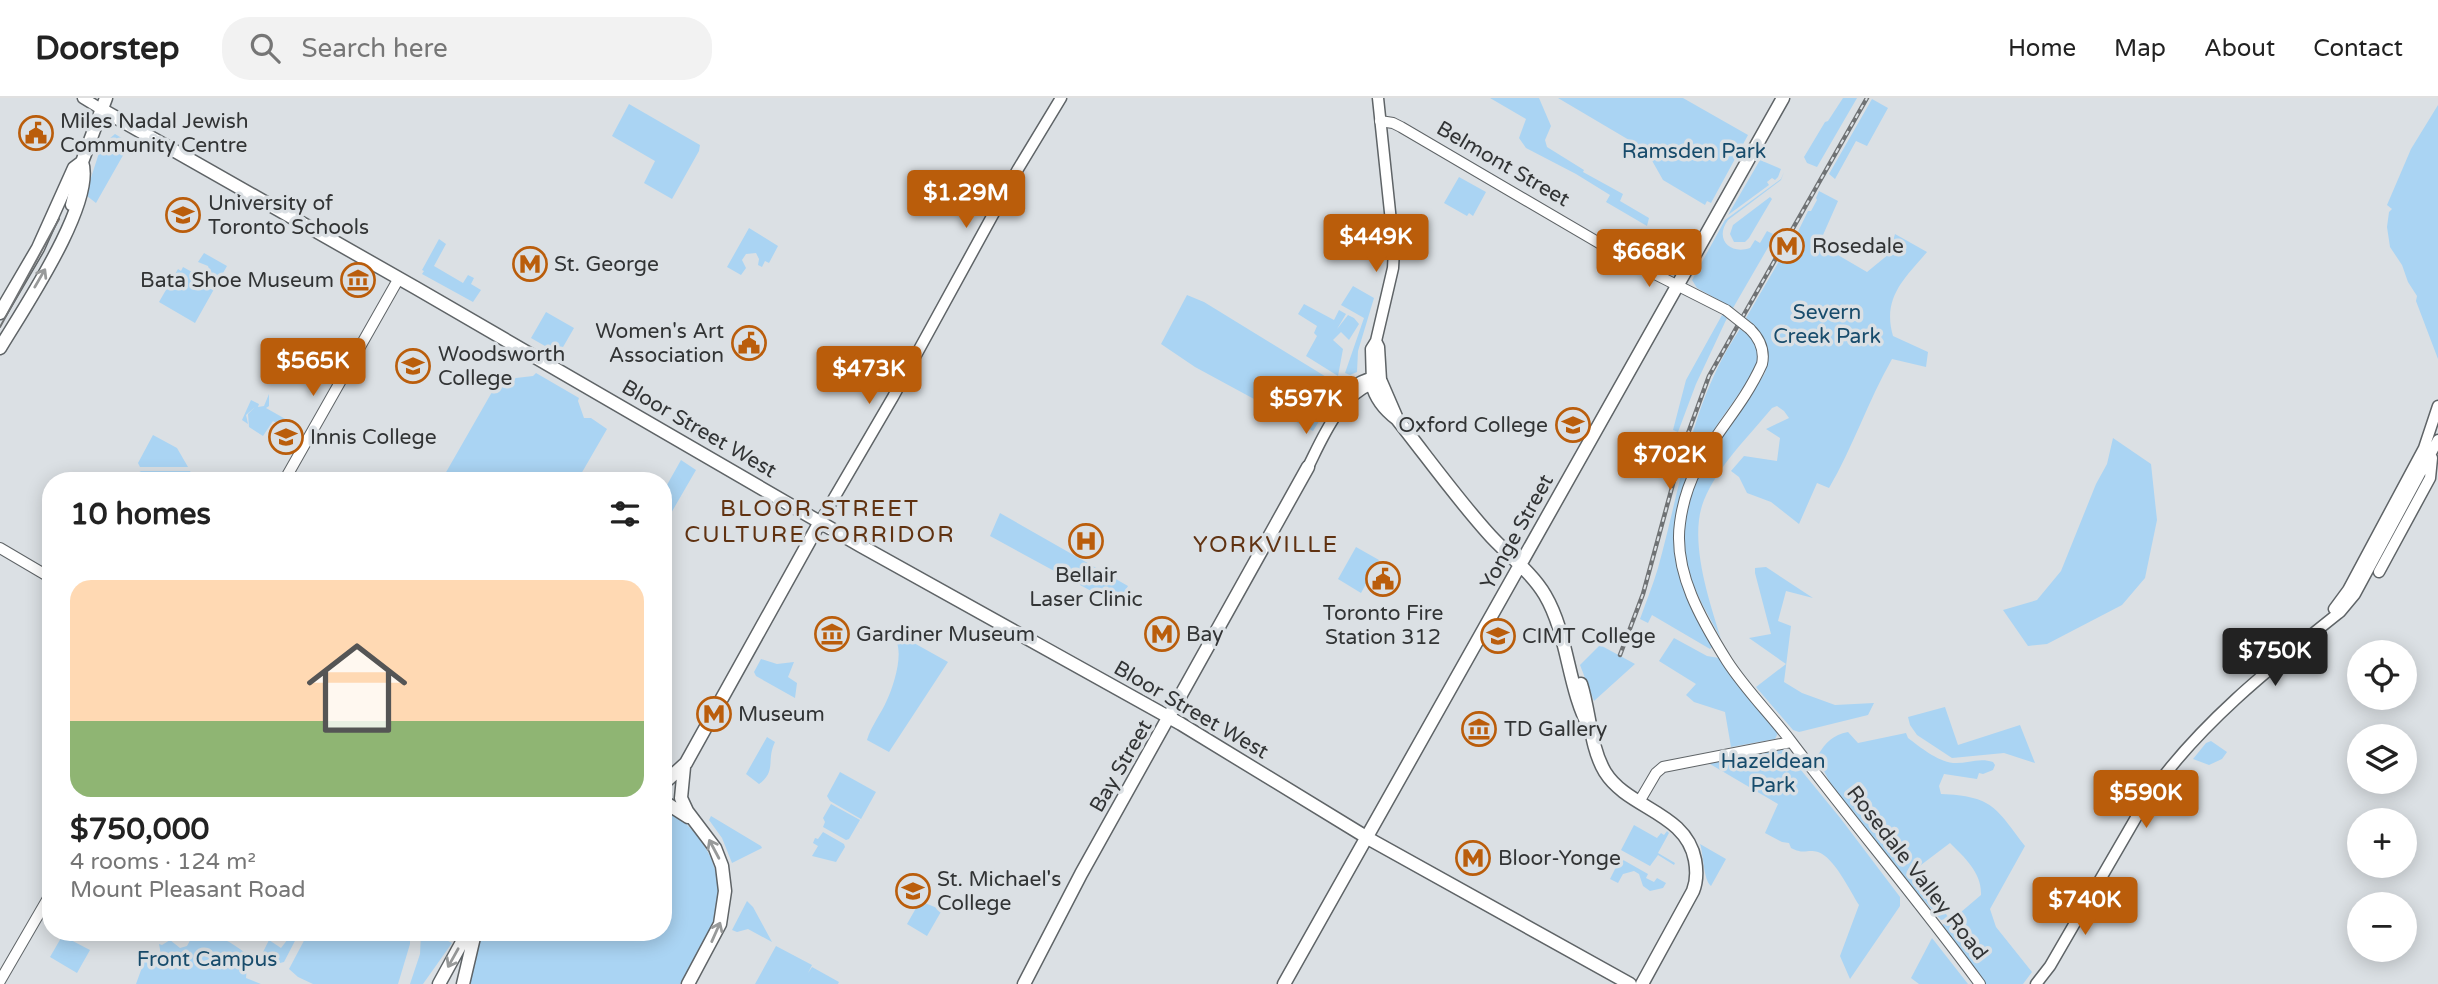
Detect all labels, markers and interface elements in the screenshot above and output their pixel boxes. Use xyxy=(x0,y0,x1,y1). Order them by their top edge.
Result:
search box xyxy=(222,17,712,80)
text: Doorstep xyxy=(35,29,180,68)
icon: search xyxy=(246,29,284,67)
text: Search here xyxy=(302,33,448,64)
text: Home xyxy=(2008,34,2076,63)
text: Map xyxy=(2114,34,2166,63)
text: About xyxy=(2204,34,2275,63)
text: Contact xyxy=(2313,34,2403,63)
place label: Miles Nadal Jewish Community Centre xyxy=(60,109,249,158)
public building icon: Miles Nadal Jewish Community Centre xyxy=(17,114,55,152)
street label: Belmont Street xyxy=(1432,116,1574,212)
park label: Ramsden Park xyxy=(1622,139,1766,164)
pin: $1.29M xyxy=(909,170,1023,230)
text: $1.29M xyxy=(923,179,1009,207)
place label: University of Toronto Schools xyxy=(208,191,369,240)
school or university icon: University of Toronto Schools xyxy=(164,196,202,234)
pin: $449K xyxy=(1327,214,1425,274)
text: $449K xyxy=(1340,223,1412,251)
metro station icon: Rosedale xyxy=(1768,227,1806,265)
pin: $668K xyxy=(1600,230,1698,289)
place label: Rosedale xyxy=(1812,234,1904,259)
text: $668K xyxy=(1613,238,1685,266)
metro station icon: St. George xyxy=(511,245,549,283)
place label: St. George xyxy=(554,252,659,277)
museum icon: Bata Shoe Museum xyxy=(339,261,377,299)
one-way arrow xyxy=(34,268,48,288)
place label: Bata Shoe Museum xyxy=(140,268,334,293)
park label: Severn Creek Park xyxy=(1773,300,1881,349)
place label: Women's Art Association xyxy=(595,319,724,368)
public building icon: Women's Art Association xyxy=(730,324,768,362)
pin: $565K xyxy=(264,338,362,398)
place label: Woodsworth College xyxy=(438,342,565,391)
pin: $473K xyxy=(820,346,918,406)
text: $565K xyxy=(277,347,349,375)
school or university icon: Woodsworth College xyxy=(394,347,432,385)
text: $473K xyxy=(833,355,905,383)
street label: Bloor Street West xyxy=(617,375,781,483)
pin: $597K xyxy=(1257,376,1355,436)
text: $597K xyxy=(1270,385,1342,413)
school or university icon: Oxford College xyxy=(1554,406,1592,444)
place label: Oxford College xyxy=(1398,413,1548,438)
school or university icon: Innis College xyxy=(267,418,305,456)
place label: Innis College xyxy=(310,425,437,450)
pin: $702K xyxy=(1621,432,1719,492)
text: $702K xyxy=(1634,441,1706,469)
street label: Yonge Street xyxy=(1475,470,1559,594)
icon: filters xyxy=(606,495,644,533)
district label: BLOOR STREET CULTURE CORRIDOR xyxy=(684,495,956,549)
text: 10 homes xyxy=(70,496,211,533)
hospital icon: Bellair Laser Clinic xyxy=(1067,522,1105,560)
district label: YORKVILLE xyxy=(1193,531,1339,559)
public building icon: Toronto Fire Station 312 xyxy=(1364,560,1402,598)
place label: Bellair Laser Clinic xyxy=(1029,563,1143,612)
place label: Toronto Fire Station 312 xyxy=(1323,601,1443,650)
museum icon: Gardiner Museum xyxy=(813,615,851,653)
metro station icon: Bay xyxy=(1143,615,1181,653)
school or university icon: CIMT College xyxy=(1479,617,1517,655)
place label: Gardiner Museum xyxy=(856,622,1035,647)
place label: Bay xyxy=(1186,622,1223,647)
place label: CIMT College xyxy=(1522,624,1656,649)
icon: home xyxy=(294,625,420,751)
pin: $750K xyxy=(2226,628,2324,688)
text: $750K xyxy=(2239,637,2311,665)
map controls xyxy=(2347,640,2417,962)
button: locate xyxy=(2347,640,2417,710)
street label: Bloor Street West xyxy=(1109,656,1273,764)
metro station icon: Museum xyxy=(695,695,733,733)
place label: Museum xyxy=(738,702,825,727)
museum icon: TD Gallery xyxy=(1460,710,1498,748)
street label: Bay Street xyxy=(1084,715,1158,817)
place label: TD Gallery xyxy=(1504,717,1607,742)
button: layers xyxy=(2347,724,2417,794)
park label: Hazeldean Park xyxy=(1721,749,1825,798)
pin: $590K xyxy=(2097,770,2195,830)
text: $590K xyxy=(2110,779,2182,807)
street label: Rosedale Valley Road xyxy=(1841,781,1993,965)
button: + xyxy=(2347,808,2417,878)
text: $750,000 xyxy=(70,811,209,848)
one-way arrow xyxy=(707,839,720,860)
metro station icon: Bloor-Yonge xyxy=(1454,839,1492,877)
place label: Bloor-Yonge xyxy=(1498,846,1621,871)
text: 4 rooms · 124 m² xyxy=(70,848,256,876)
place label: St. Michael's College xyxy=(937,867,1061,916)
school or university icon: St. Michael's College xyxy=(894,872,932,910)
text: Mount Pleasant Road xyxy=(70,876,306,904)
pin: $740K xyxy=(2036,878,2134,937)
text: $740K xyxy=(2049,886,2121,914)
button: − xyxy=(2347,892,2417,962)
one-way arrow xyxy=(710,922,723,943)
park label: Front Campus xyxy=(137,947,277,972)
one-way arrow xyxy=(446,948,460,968)

